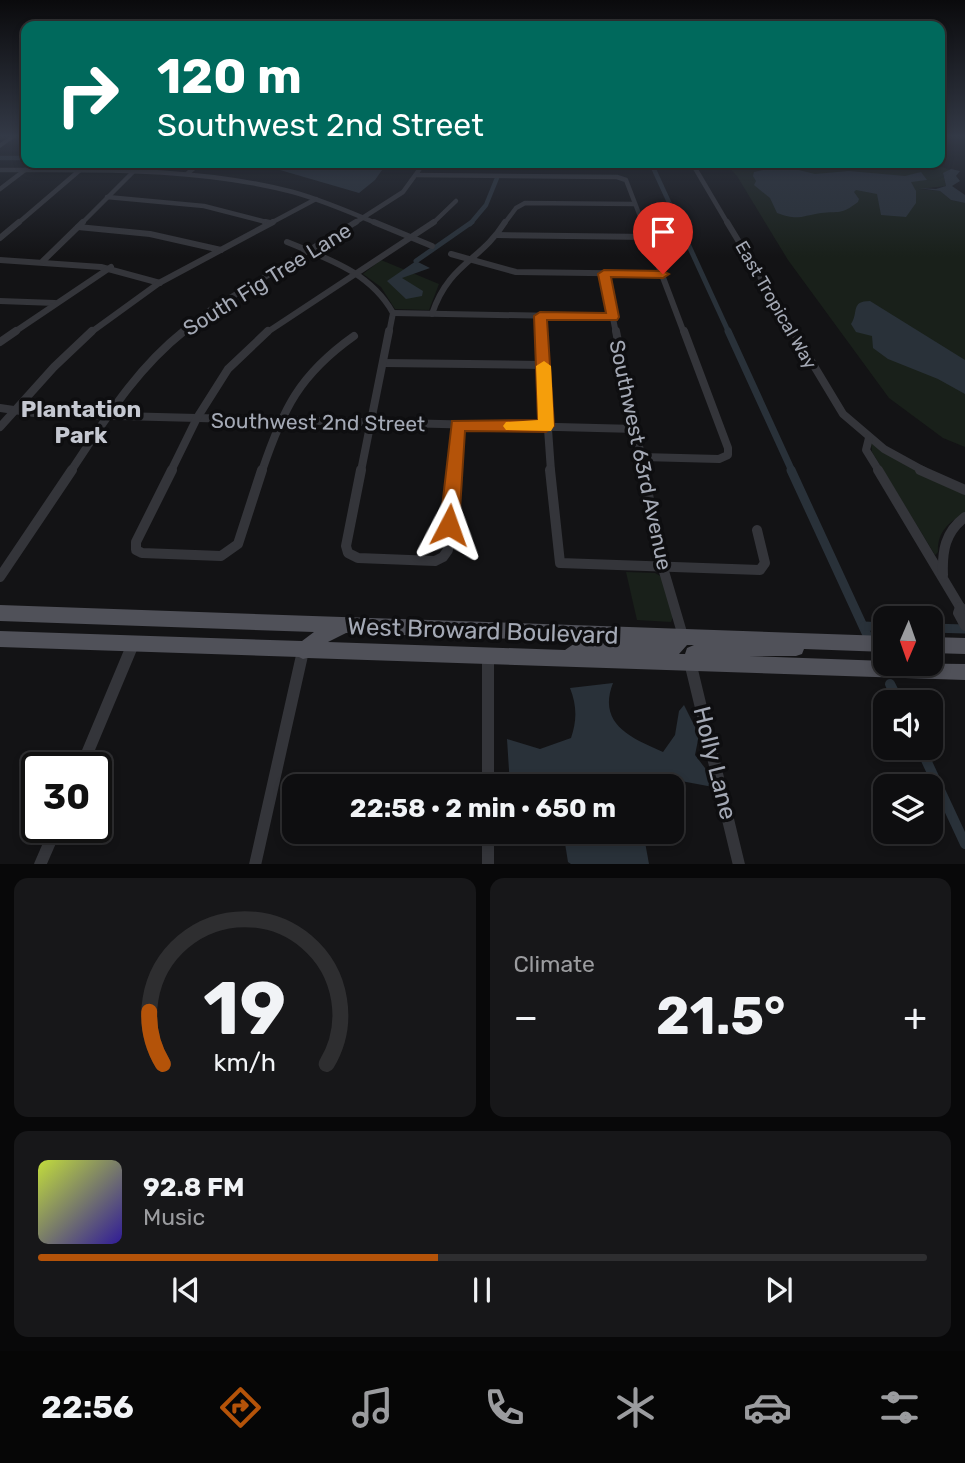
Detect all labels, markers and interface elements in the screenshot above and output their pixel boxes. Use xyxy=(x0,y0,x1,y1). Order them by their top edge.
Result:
text: 120 m xyxy=(157,47,302,105)
icon: right xyxy=(42,49,133,140)
text: Southwest 2nd Street xyxy=(157,106,484,144)
pin xyxy=(633,202,693,274)
icon: arrive xyxy=(644,213,682,251)
street label: South Fig Tree Lane xyxy=(178,217,356,341)
street label: East Tropical Way xyxy=(730,237,822,373)
street label: Southwest 63rd Avenue xyxy=(604,338,678,572)
district label: Plantation Park xyxy=(21,395,141,449)
street label: Southwest 2nd Street xyxy=(211,408,425,436)
position arrow xyxy=(412,488,486,562)
north arrow xyxy=(873,606,943,676)
map controls xyxy=(873,606,943,844)
street label: West Broward Boulevard xyxy=(347,612,619,650)
button: sound xyxy=(873,690,943,760)
street label: Holly Lane xyxy=(687,703,743,823)
speed limit sign: 30 xyxy=(21,752,112,843)
button: layers xyxy=(873,774,943,844)
text: 22:58 · 2 min · 650 m xyxy=(350,793,616,824)
text: Climate xyxy=(514,950,595,978)
text: 19 xyxy=(203,966,286,1052)
text: 21.5° xyxy=(656,985,785,1047)
text: − xyxy=(514,994,538,1040)
text: + xyxy=(903,994,927,1040)
text: km/h xyxy=(214,1047,276,1076)
text: 92.8 FM xyxy=(143,1172,245,1203)
text: Music xyxy=(143,1203,205,1231)
icon: previous xyxy=(167,1271,205,1309)
icon: pause xyxy=(463,1271,501,1309)
icon: next xyxy=(760,1271,798,1309)
icon: directions xyxy=(216,1383,265,1432)
icon: music xyxy=(348,1383,397,1432)
icon: phone xyxy=(480,1383,529,1432)
icon: climate xyxy=(611,1383,660,1432)
icon: car xyxy=(743,1383,792,1432)
icon: filters xyxy=(875,1383,924,1432)
text: 22:56 xyxy=(41,1388,134,1426)

